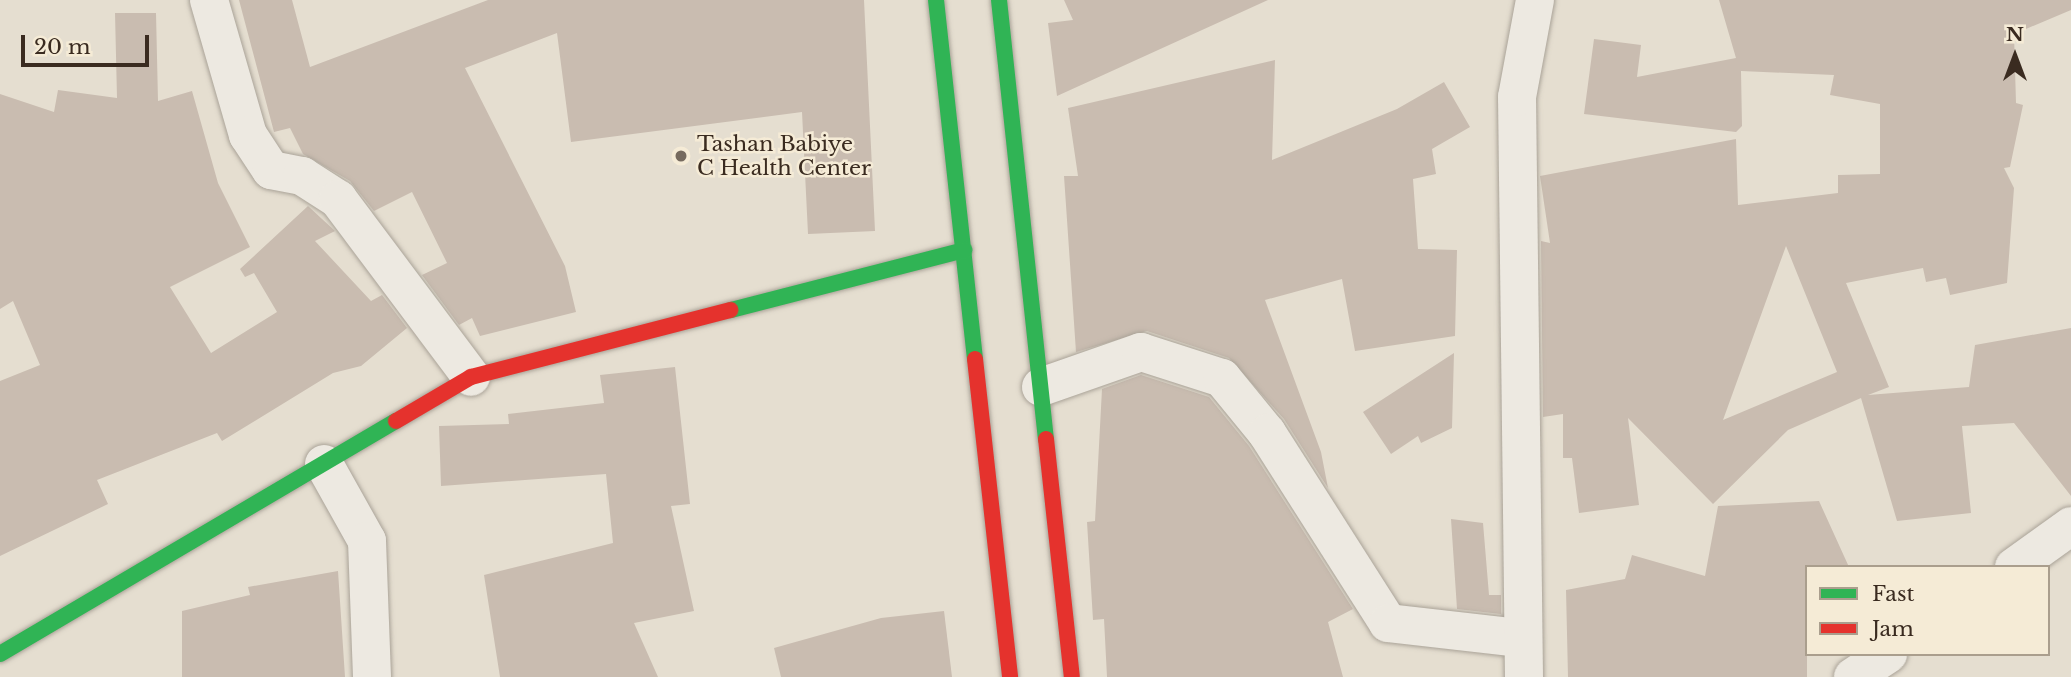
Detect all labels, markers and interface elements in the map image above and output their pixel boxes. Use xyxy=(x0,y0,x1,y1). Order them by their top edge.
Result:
scale bar xyxy=(24,21,152,65)
north arrow xyxy=(1980,21,2050,91)
text: N xyxy=(2006,23,2024,46)
text: 20 m xyxy=(34,34,91,60)
place label: Tashan Babiye C Health Center xyxy=(697,131,871,181)
marker: Tashan Babiye C Health Center xyxy=(671,146,691,166)
legend xyxy=(1805,565,2050,656)
text: Fast xyxy=(1872,581,1914,607)
text: Jam xyxy=(1872,616,1914,642)

